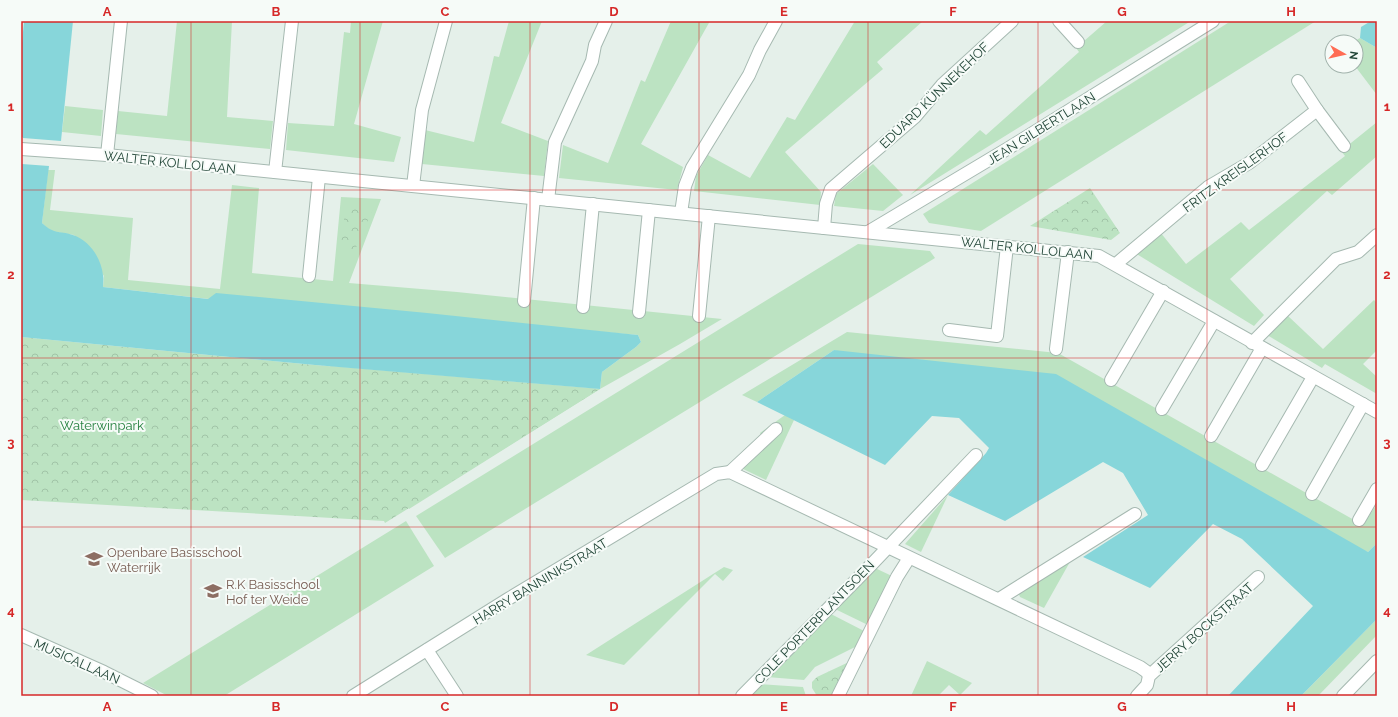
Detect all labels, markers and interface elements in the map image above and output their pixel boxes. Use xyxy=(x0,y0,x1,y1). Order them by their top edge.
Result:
text: A xyxy=(103,4,112,19)
text: B xyxy=(272,4,281,19)
text: C xyxy=(441,4,450,19)
text: D xyxy=(609,4,619,19)
text: E xyxy=(780,4,788,19)
text: F xyxy=(949,4,957,19)
text: G xyxy=(1117,4,1127,19)
text: H xyxy=(1286,4,1296,19)
north arrow xyxy=(1324,34,1364,74)
street label: EDUARD KÜNNEKEHOF xyxy=(876,38,992,151)
text: N xyxy=(1346,50,1360,60)
street label: JEAN GILBERTLAAN xyxy=(984,89,1098,168)
text: 1 xyxy=(8,99,15,114)
text: 1 xyxy=(1384,99,1391,114)
street label: FRITZ KREISLERHOF xyxy=(1180,129,1291,215)
street label: WALTER KOLLOLAAN xyxy=(103,148,237,177)
street label: WALTER KOLLOLAAN xyxy=(960,234,1094,263)
text: 2 xyxy=(7,267,15,282)
text: 2 xyxy=(1383,267,1391,282)
park label: Waterwinpark xyxy=(60,418,144,433)
text: 3 xyxy=(7,435,15,450)
text: 3 xyxy=(1383,435,1391,450)
street label: HARRY BANNINKSTRAAT xyxy=(470,535,610,628)
place label: Openbare Basisschool Waterrijk xyxy=(107,545,242,575)
school or university icon: Openbare Basisschool Waterrijk xyxy=(84,549,104,569)
street label: COLE PORTERPLANTSOEN xyxy=(751,557,877,687)
place label: R.K Basisschool Hof ter Weide xyxy=(226,577,320,607)
street label: JERRY BOCKSTRAAT xyxy=(1152,579,1256,675)
school or university icon: R.K Basisschool Hof ter Weide xyxy=(203,581,223,601)
text: 4 xyxy=(7,603,15,618)
text: 4 xyxy=(1383,603,1391,618)
street label: MUSICALLAAN xyxy=(31,636,122,687)
text: A xyxy=(103,699,112,714)
text: B xyxy=(272,699,281,714)
text: C xyxy=(441,699,450,714)
text: D xyxy=(609,699,619,714)
text: E xyxy=(780,699,788,714)
text: F xyxy=(949,699,957,714)
text: G xyxy=(1117,699,1127,714)
text: H xyxy=(1286,699,1296,714)

